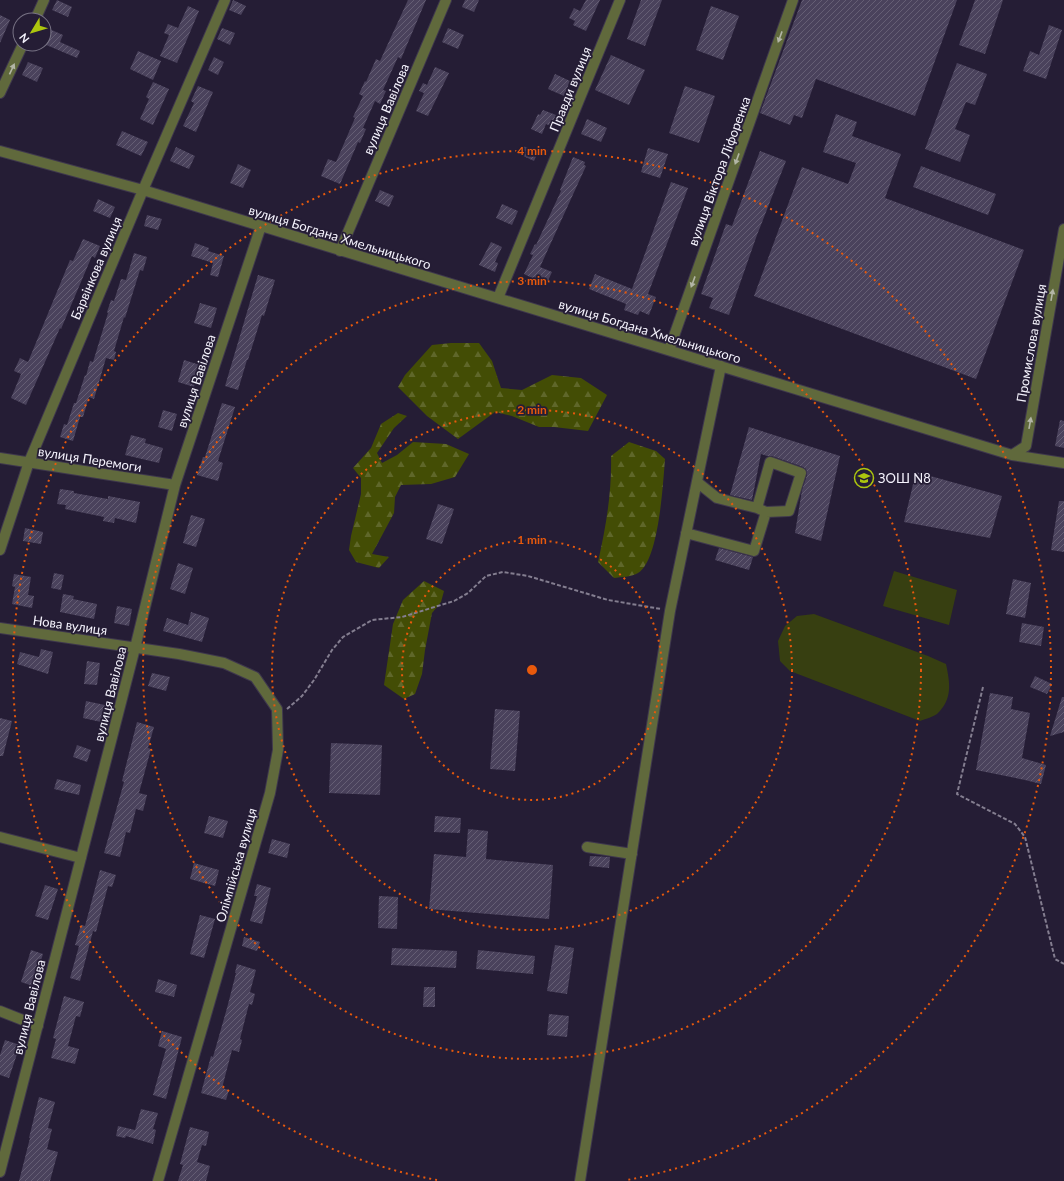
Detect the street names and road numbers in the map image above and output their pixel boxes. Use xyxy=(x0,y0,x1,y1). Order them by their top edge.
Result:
street label: Правди вулиця xyxy=(546,44,594,134)
street label: вулиця Вавілова xyxy=(360,61,412,157)
street label: вулиця Віктора Ліфоренка xyxy=(685,94,753,248)
street label: вулиця Богдана Хмельницького xyxy=(247,202,433,272)
street label: Барвінкова вулиця xyxy=(67,214,125,322)
street label: Промислова вулиця xyxy=(1013,283,1049,403)
street label: вулиця Богдана Хмельницького xyxy=(557,296,743,366)
street label: вулиця Вавілова xyxy=(173,332,219,430)
street label: вулиця Перемоги xyxy=(37,443,143,475)
street label: Нова вулиця xyxy=(32,612,108,638)
street label: вулиця Вавілова xyxy=(90,645,130,743)
street label: Олімпійська вулиця xyxy=(212,806,260,924)
street label: вулиця Вавілова xyxy=(9,958,49,1056)

